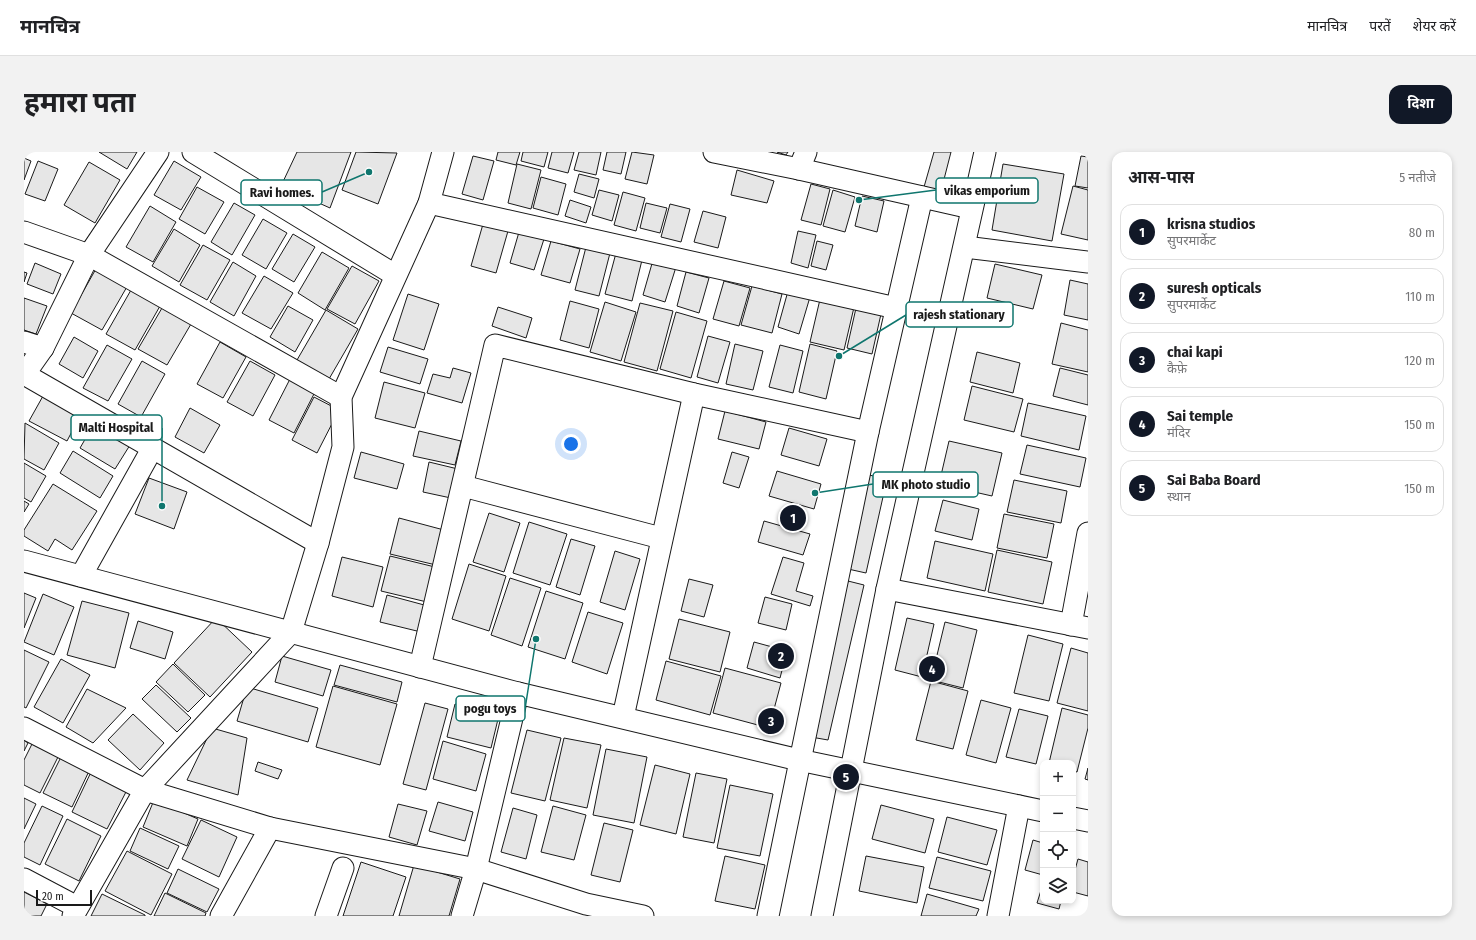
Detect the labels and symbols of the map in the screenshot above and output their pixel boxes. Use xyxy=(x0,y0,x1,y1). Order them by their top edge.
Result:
callout: vikas emporium xyxy=(936,178,1038,203)
callout: Ravi homes. xyxy=(241,180,322,205)
text: vikas emporium xyxy=(943,183,1030,198)
text: Ravi homes. xyxy=(250,185,314,200)
callout: rajesh stationary xyxy=(906,302,1013,327)
text: rajesh stationary xyxy=(913,307,1006,322)
callout: Malti Hospital xyxy=(71,415,162,440)
text: Malti Hospital xyxy=(78,420,154,435)
your location xyxy=(561,434,581,454)
callout: MK photo studio xyxy=(873,472,978,497)
text: MK photo studio xyxy=(882,477,970,492)
pin: 1 xyxy=(780,503,806,533)
pin: 2 xyxy=(768,641,794,671)
pin: 4 xyxy=(919,654,945,684)
callout: pogu toys xyxy=(456,696,525,721)
text: pogu toys xyxy=(464,701,517,716)
pin: 3 xyxy=(758,706,784,736)
pin: 5 xyxy=(833,762,859,792)
scale bar xyxy=(36,888,92,907)

